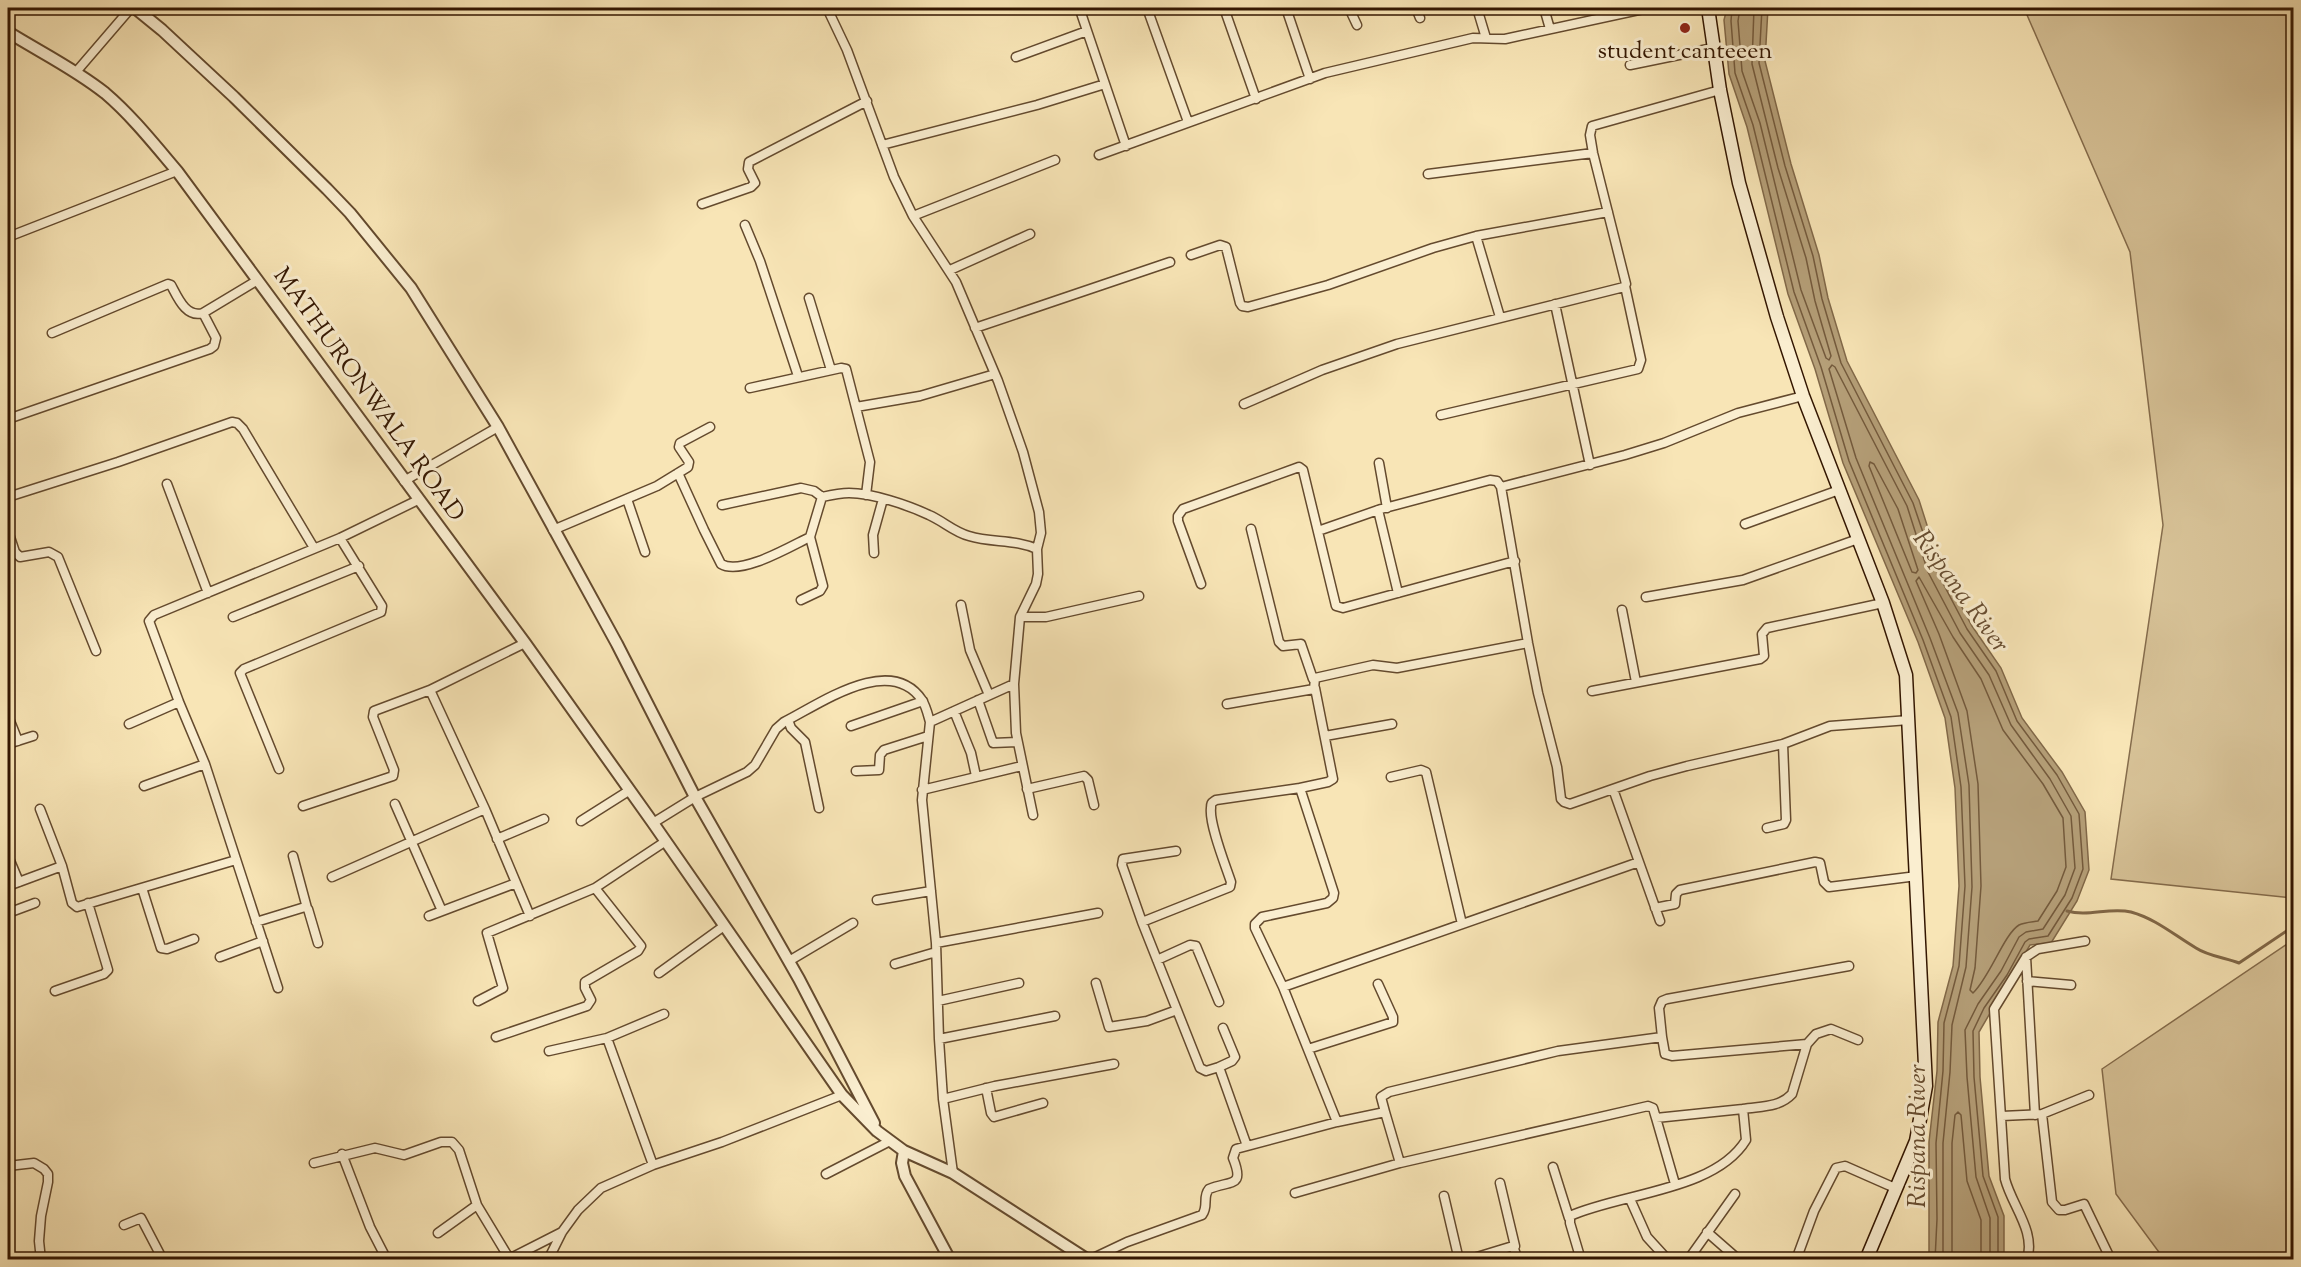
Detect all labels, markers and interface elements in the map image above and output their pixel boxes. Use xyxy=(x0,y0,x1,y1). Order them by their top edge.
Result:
marker: student canteeen xyxy=(1678,21,1692,35)
place label: student canteeen xyxy=(1597,35,1773,69)
street label: MATHURONWALA ROAD xyxy=(264,261,472,529)
water label: Rispana River xyxy=(1903,523,2017,661)
water label: Rispana River xyxy=(1900,1064,1937,1208)

